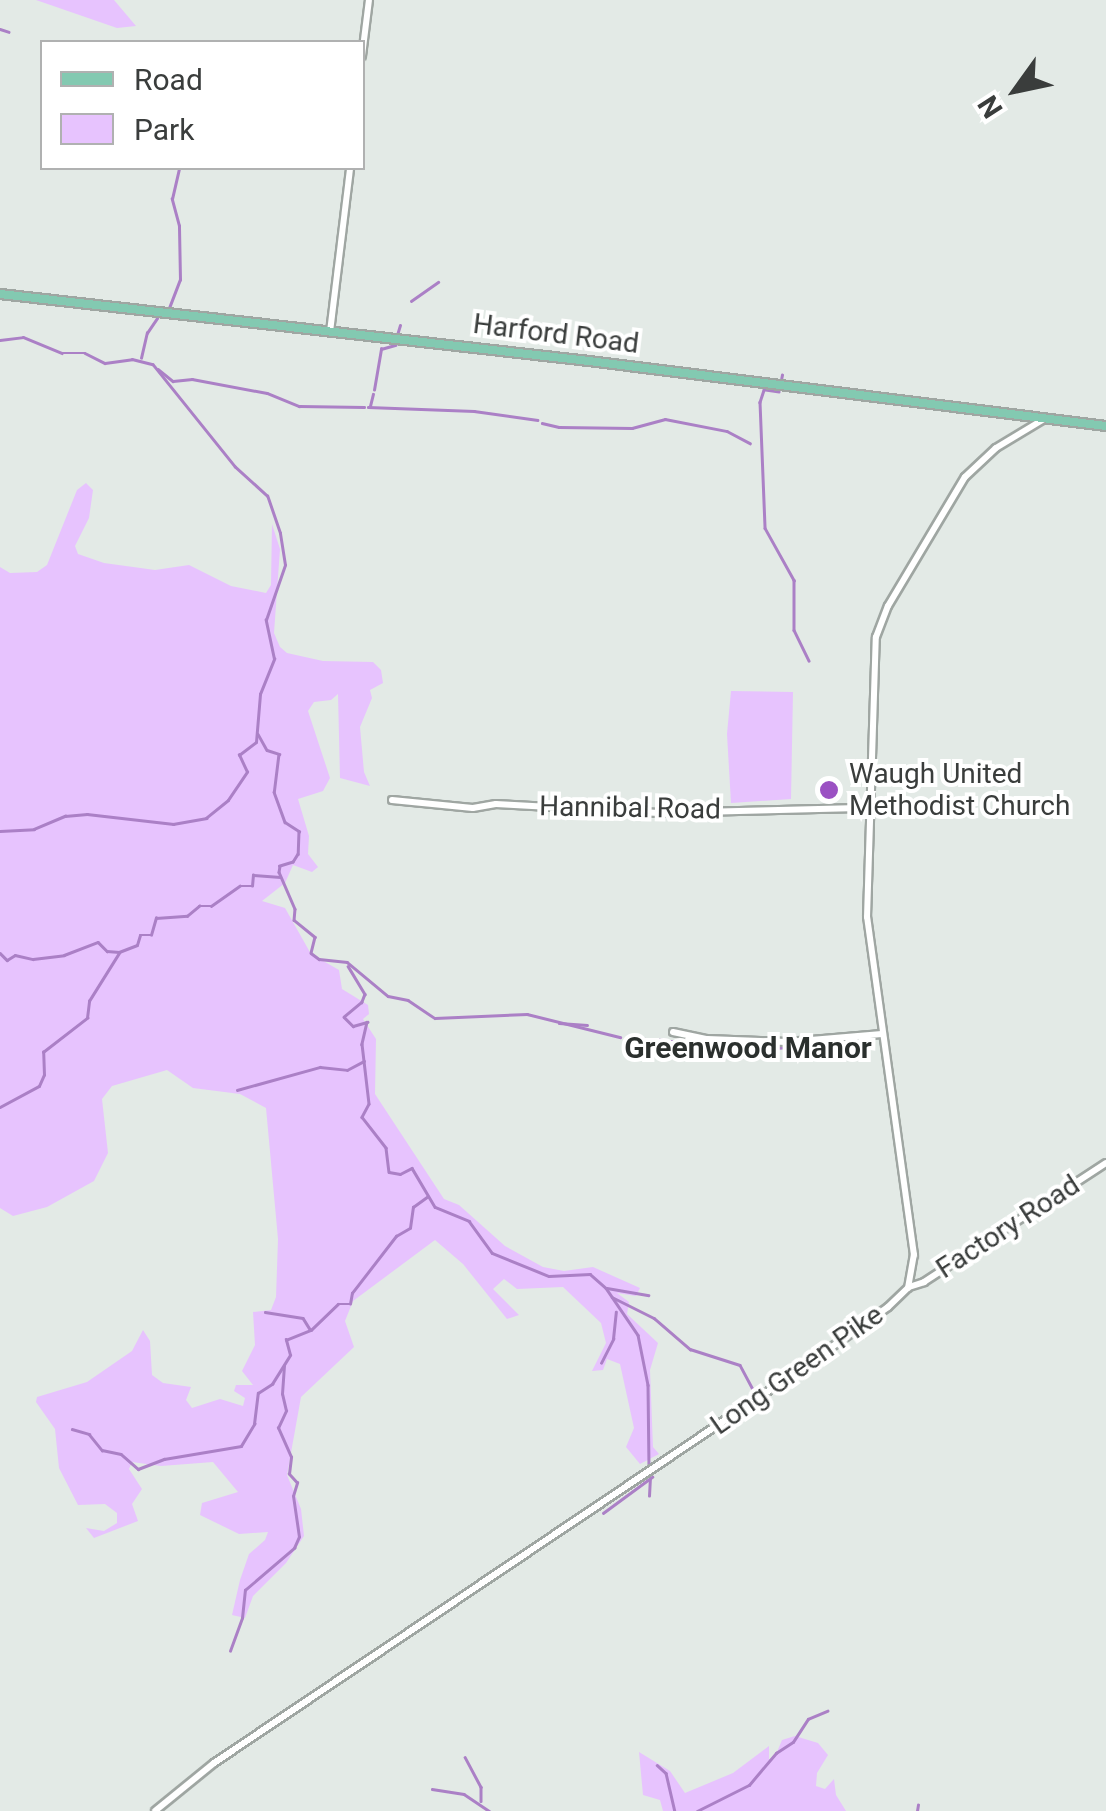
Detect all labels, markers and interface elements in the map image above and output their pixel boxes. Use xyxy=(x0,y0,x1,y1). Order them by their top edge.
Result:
legend xyxy=(40,40,365,170)
north arrow xyxy=(966,40,1066,140)
text: Road xyxy=(134,62,203,97)
text: N xyxy=(971,89,1010,124)
text: Park xyxy=(134,112,194,147)
street label: Harford Road xyxy=(471,307,641,361)
place label: Waugh United Methodist Church xyxy=(849,757,1070,823)
marker: Waugh United Methodist Church xyxy=(818,779,840,801)
street label: Hannibal Road xyxy=(539,790,721,826)
district label: Greenwood Manor xyxy=(624,1030,872,1066)
street label: Factory Road xyxy=(930,1168,1086,1286)
street label: Long Green Pike xyxy=(704,1298,890,1442)

